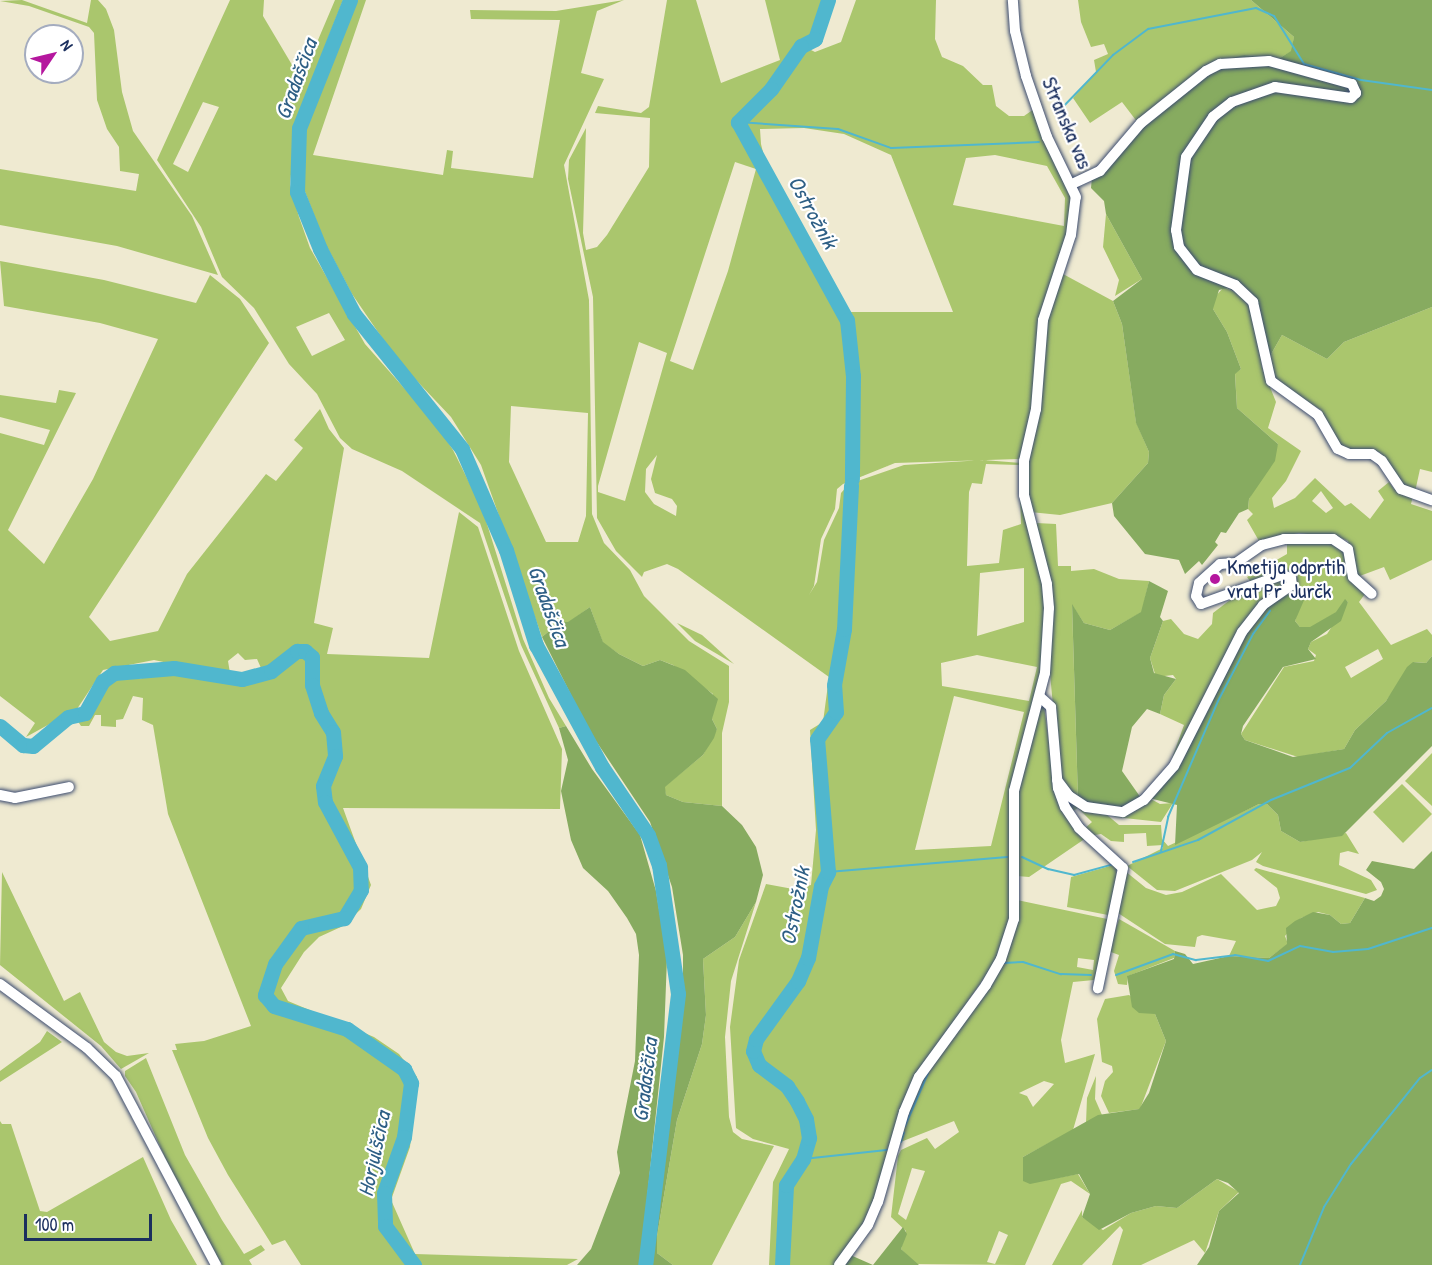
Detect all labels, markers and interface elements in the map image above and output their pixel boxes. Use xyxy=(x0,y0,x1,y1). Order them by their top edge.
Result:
north arrow xyxy=(24,24,84,84)
text: N xyxy=(56,35,79,55)
water label: Gradaščica xyxy=(269,35,323,123)
street label: Stranska vas xyxy=(1036,73,1098,173)
water label: Ostrožnik xyxy=(782,171,844,253)
place label: Kmetija odprtih vrat Pr' Jurčk xyxy=(1227,554,1345,604)
water label: Gradaščica xyxy=(522,562,576,650)
marker: Kmetija odprtih vrat Pr' Jurčk xyxy=(1208,572,1222,586)
water label: Ostrožnik xyxy=(775,865,815,947)
water label: Gradaščica xyxy=(627,1037,663,1123)
water label: Horjulščica xyxy=(352,1109,396,1199)
scale bar xyxy=(27,1202,154,1240)
text: 100 m xyxy=(35,1212,74,1237)

